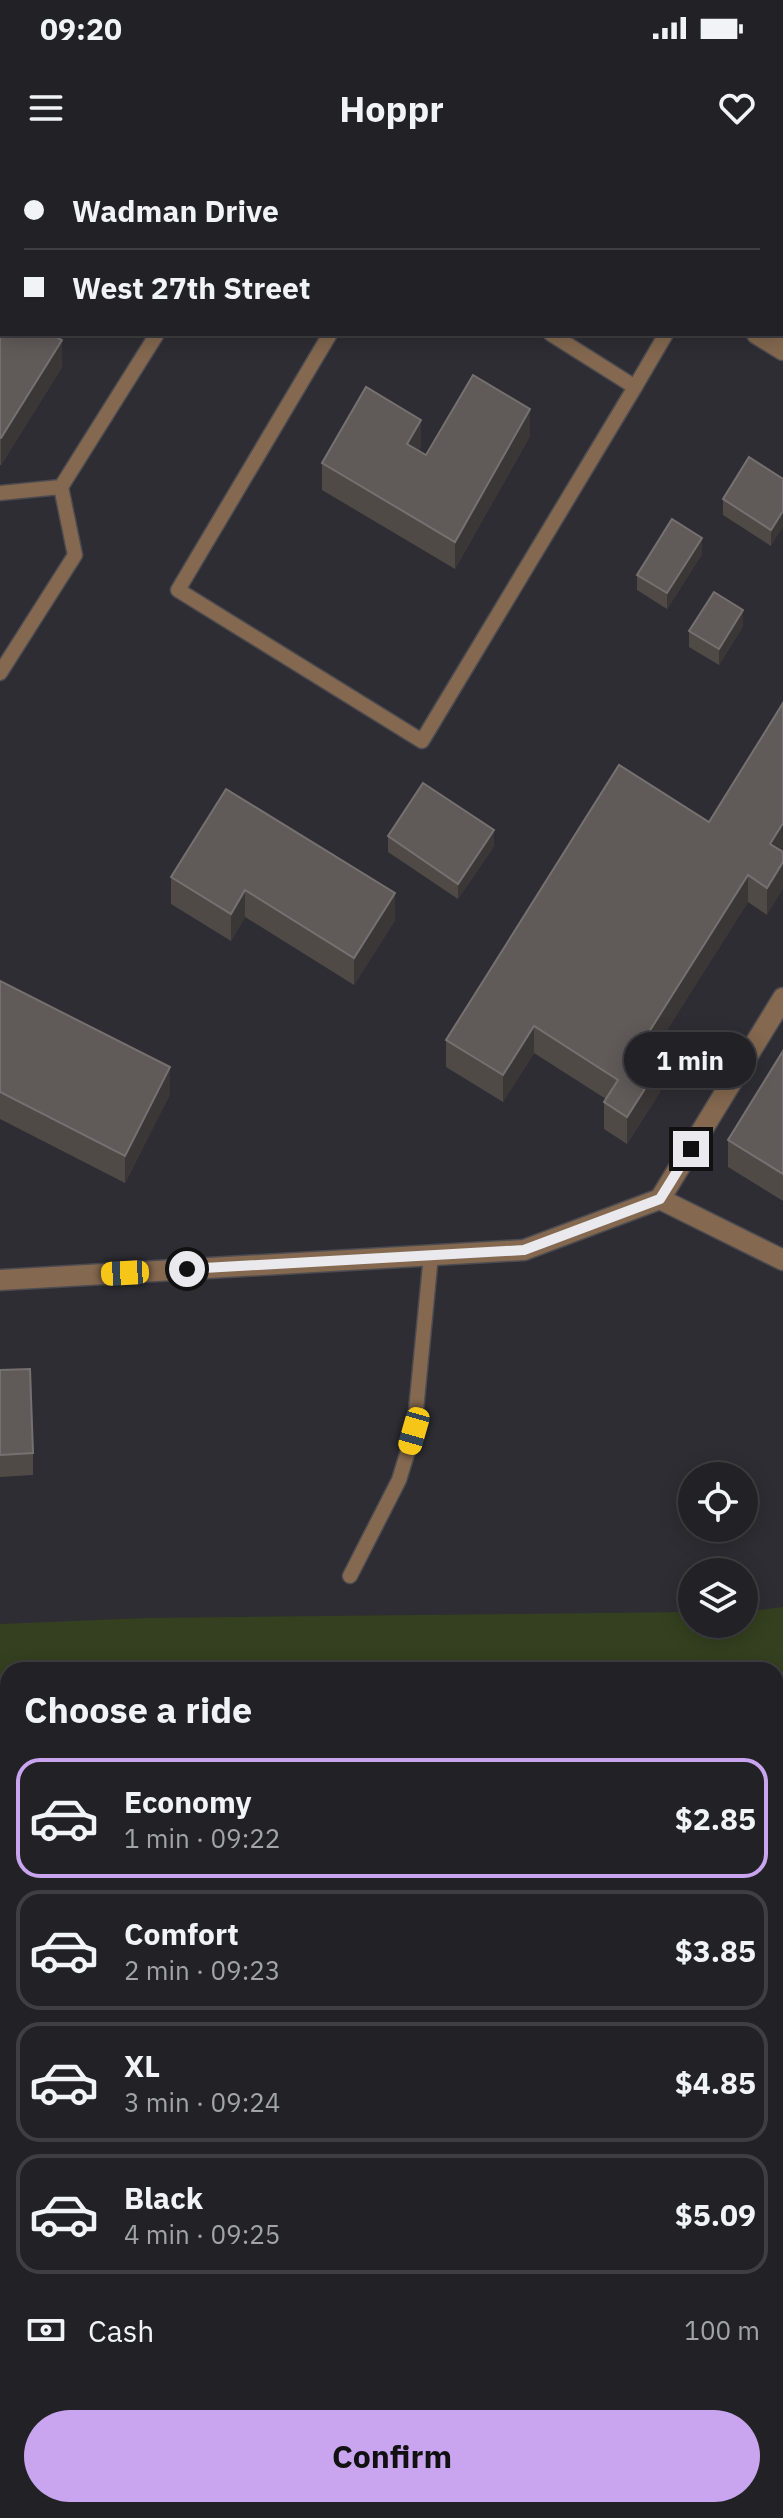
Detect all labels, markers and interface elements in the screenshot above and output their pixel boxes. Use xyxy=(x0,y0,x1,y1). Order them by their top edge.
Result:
text: 09:20 xyxy=(40,9,122,48)
text: Hoppr xyxy=(339,85,444,132)
icon: menu xyxy=(24,86,68,130)
icon: heart xyxy=(715,86,759,130)
text: Wadman Drive xyxy=(72,191,279,230)
text: West 27th Street xyxy=(72,268,310,307)
callout: 1 min xyxy=(625,1033,757,1089)
text: 1 min xyxy=(656,1043,724,1077)
route end xyxy=(673,1131,709,1167)
route start xyxy=(169,1251,205,1287)
car xyxy=(100,1260,150,1286)
car xyxy=(396,1405,432,1457)
map controls xyxy=(678,1462,758,1638)
button: locate xyxy=(678,1462,758,1542)
button: layers xyxy=(678,1558,758,1638)
text: Choose a ride xyxy=(24,1686,252,1733)
icon: car xyxy=(28,1782,100,1854)
text: Economy xyxy=(124,1782,252,1821)
text: $2.85 xyxy=(675,1799,756,1838)
text: 1 min · 09:22 xyxy=(124,1821,280,1855)
icon: car xyxy=(28,1914,100,1986)
text: Comfort xyxy=(124,1914,239,1953)
text: $3.85 xyxy=(675,1931,756,1970)
text: 2 min · 09:23 xyxy=(124,1953,280,1987)
icon: car xyxy=(28,2046,100,2118)
text: XL xyxy=(124,2046,160,2085)
text: $4.85 xyxy=(675,2063,756,2102)
text: 3 min · 09:24 xyxy=(124,2085,280,2119)
icon: car xyxy=(28,2178,100,2250)
text: Black xyxy=(124,2178,203,2217)
text: $5.09 xyxy=(675,2195,756,2234)
text: 4 min · 09:25 xyxy=(124,2217,280,2251)
icon: cash xyxy=(24,2308,68,2352)
text: Cash xyxy=(88,2311,154,2350)
text: 100 m xyxy=(684,2313,760,2347)
button: Confirm xyxy=(24,2410,760,2502)

